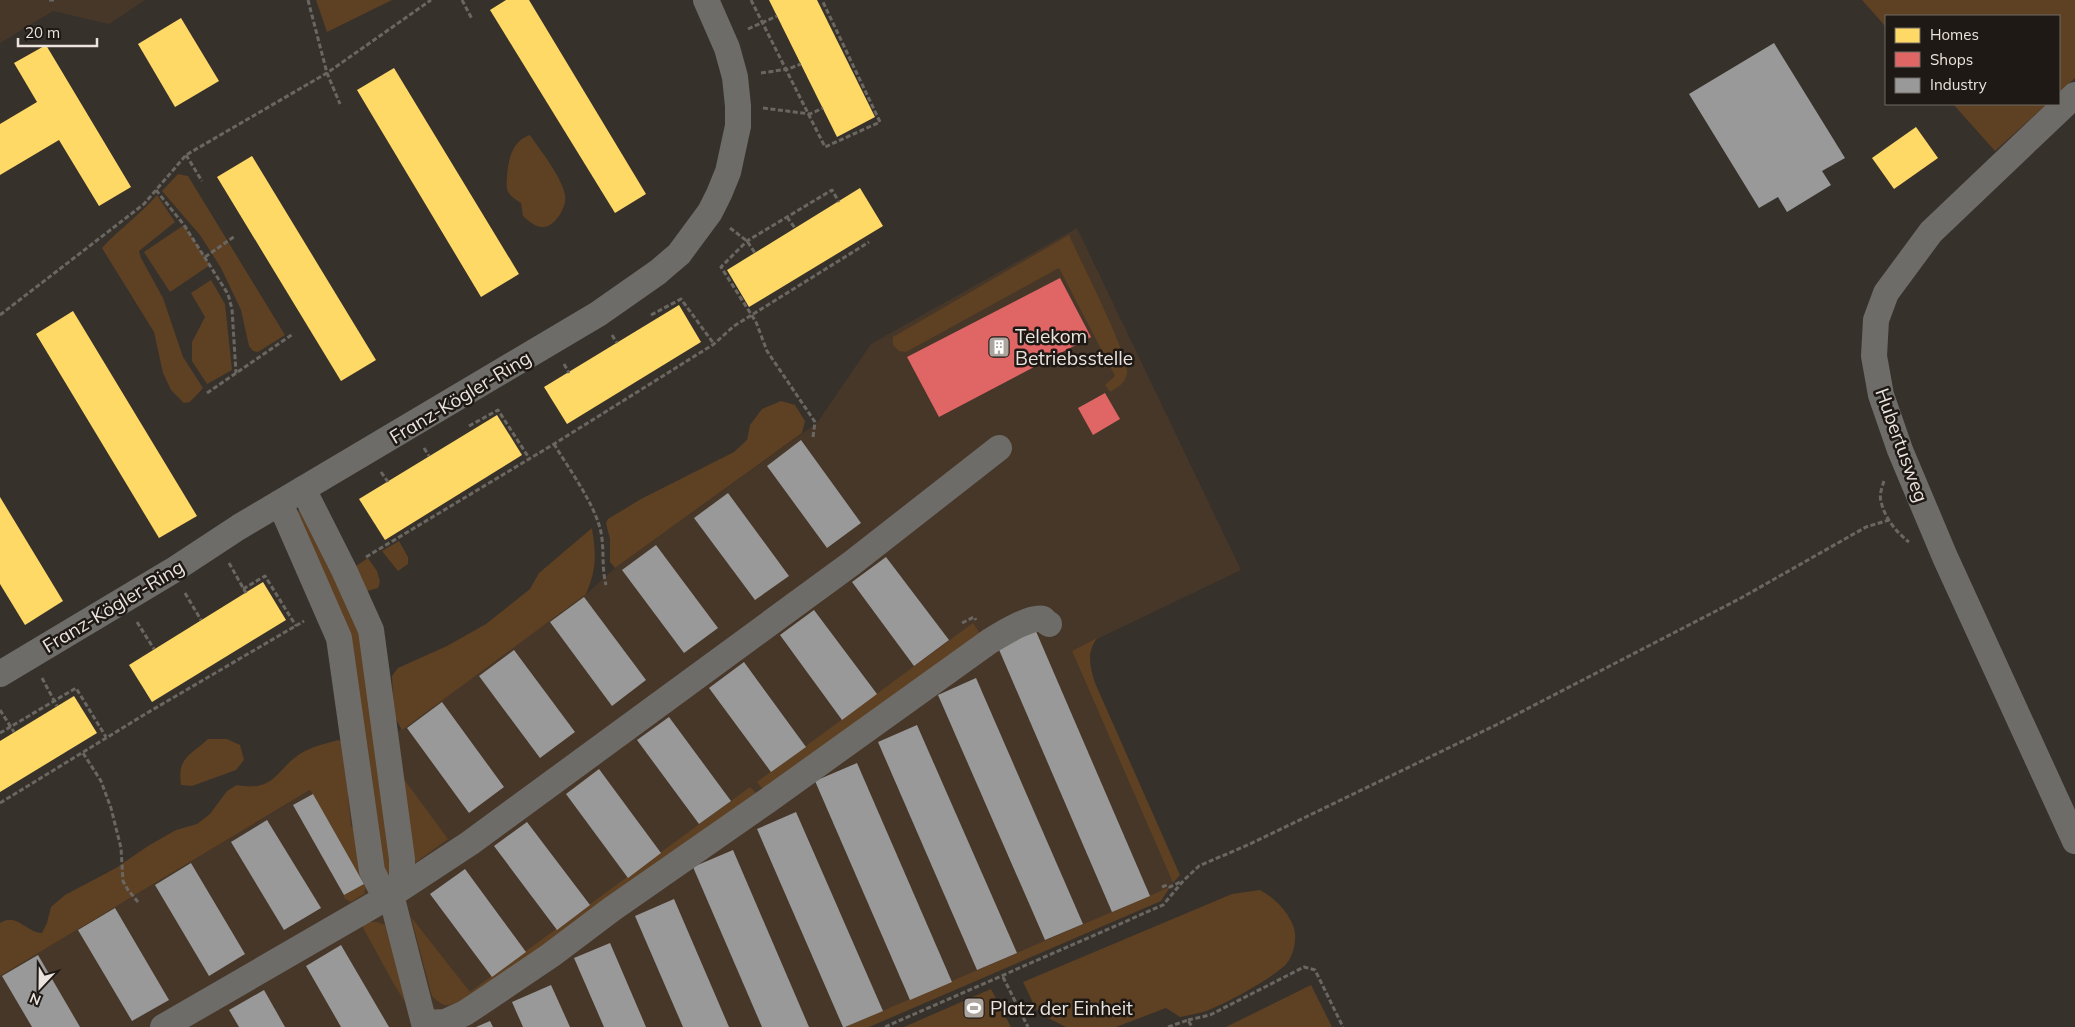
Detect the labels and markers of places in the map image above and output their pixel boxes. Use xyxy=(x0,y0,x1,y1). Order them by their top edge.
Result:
place label: Telekom Betriebsstelle xyxy=(1015,324,1133,370)
building icon: Telekom Betriebsstelle xyxy=(987,335,1011,359)
sports icon: Platz der Einheit xyxy=(962,996,986,1020)
place label: Platz der Einheit xyxy=(990,996,1133,1020)

